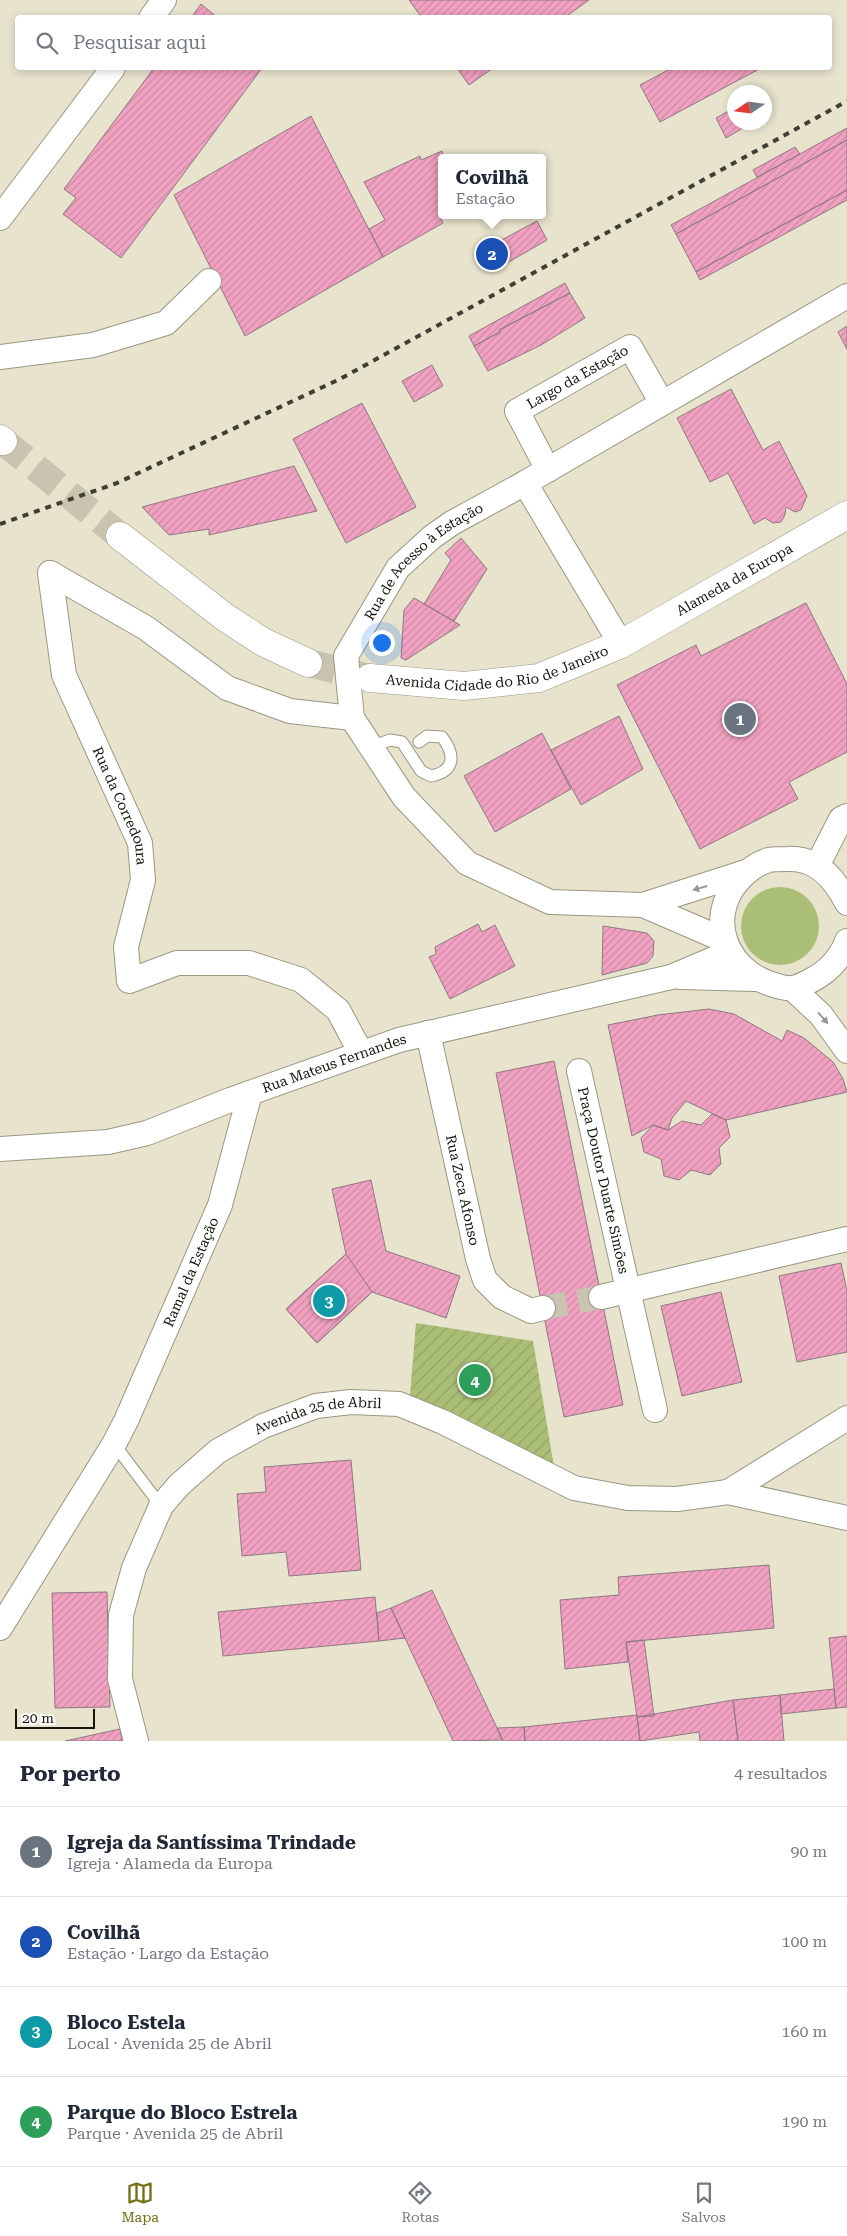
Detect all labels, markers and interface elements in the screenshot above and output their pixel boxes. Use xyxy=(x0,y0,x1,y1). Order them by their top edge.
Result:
search box xyxy=(15,15,832,70)
icon: search xyxy=(33,29,61,57)
text: Pesquisar aqui xyxy=(73,31,206,54)
north arrow xyxy=(727,85,772,130)
popup xyxy=(438,154,546,219)
text: Covilhã xyxy=(455,166,529,189)
text: Estação xyxy=(455,189,515,208)
pin: 2 xyxy=(476,235,508,273)
street label: Largo da Estação xyxy=(524,342,631,412)
street label: Rua de Acesso à Estação xyxy=(361,500,486,623)
street label: Alameda da Europa xyxy=(673,540,796,619)
your location xyxy=(369,630,395,656)
street label: Avenida Cidade do Rio de Janeiro xyxy=(385,642,611,694)
pin: 1 xyxy=(724,700,756,738)
street label: Rua da Corredoura xyxy=(90,744,150,866)
one-way arrow xyxy=(692,884,707,892)
one-way arrow xyxy=(817,1012,829,1024)
street label: Rua Mateus Fernandes xyxy=(260,1031,408,1096)
street label: Praça Doutor Duarte Simões xyxy=(575,1085,632,1275)
street label: Rua Zeca Afonso xyxy=(443,1133,483,1247)
street label: Ramal da Estação xyxy=(160,1215,222,1329)
pin: 3 xyxy=(313,1282,345,1320)
pin: 4 xyxy=(459,1361,491,1399)
street label: Avenida 25 de Abril xyxy=(251,1394,383,1437)
scale bar xyxy=(15,1706,95,1729)
text: 20 m xyxy=(22,1710,54,1726)
text: Por perto xyxy=(20,1762,121,1786)
text: 4 resultados xyxy=(734,1764,827,1783)
text: Igreja da Santíssima Trindade xyxy=(67,1831,356,1854)
text: 1 xyxy=(32,1842,40,1861)
text: 90 m xyxy=(790,1842,827,1861)
text: Igreja · Alameda da Europa xyxy=(67,1854,273,1873)
text: Covilhã xyxy=(67,1921,140,1944)
text: 2 xyxy=(32,1932,40,1951)
text: 100 m xyxy=(781,1932,827,1951)
text: Estação · Largo da Estação xyxy=(67,1944,269,1963)
text: Bloco Estela xyxy=(67,2011,185,2034)
text: 3 xyxy=(32,2022,40,2041)
text: 160 m xyxy=(781,2022,827,2041)
text: Local · Avenida 25 de Abril xyxy=(67,2034,272,2053)
text: Parque do Bloco Estrela xyxy=(67,2101,297,2124)
text: 4 xyxy=(32,2112,40,2131)
text: 190 m xyxy=(781,2112,827,2131)
text: Parque · Avenida 25 de Abril xyxy=(67,2124,283,2143)
tab: Mapa xyxy=(121,2179,159,2225)
tab: Rotas xyxy=(402,2179,439,2225)
tab: Salvos xyxy=(682,2179,726,2225)

